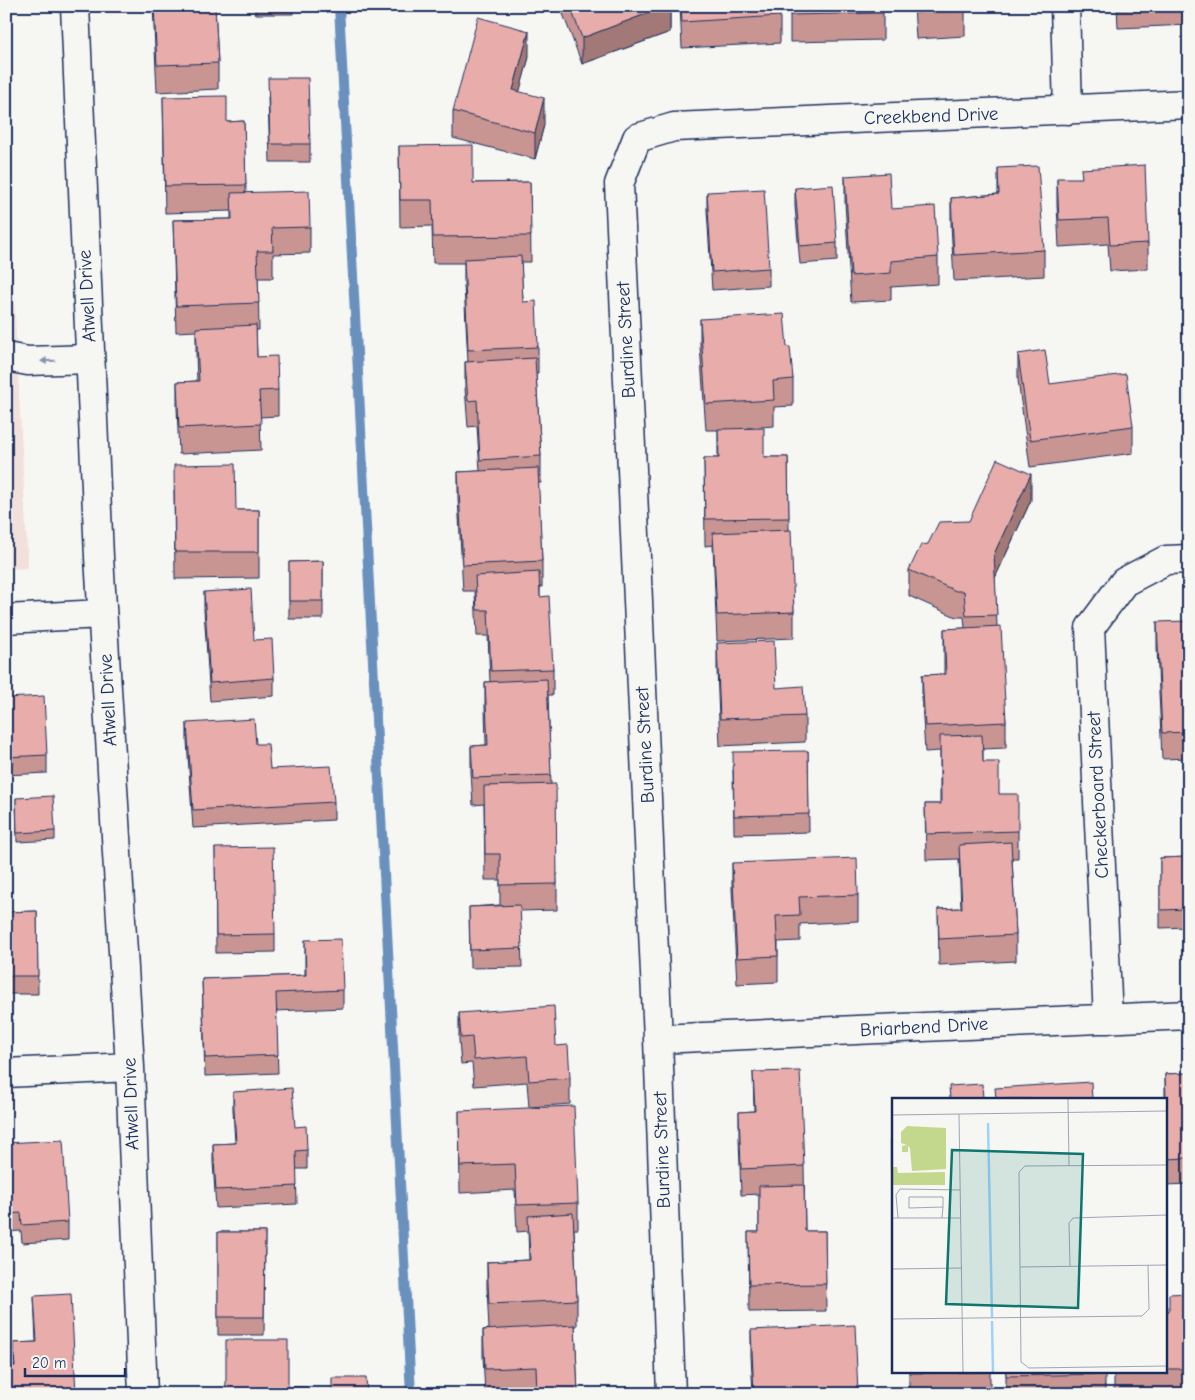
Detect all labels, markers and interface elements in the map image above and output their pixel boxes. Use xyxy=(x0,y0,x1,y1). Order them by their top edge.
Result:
street label: Creekbend Drive xyxy=(863,103,999,129)
street label: Atwell Drive xyxy=(74,249,100,343)
street label: Burdine Street xyxy=(612,281,640,399)
one-way arrow xyxy=(40,357,56,365)
street label: Atwell Drive xyxy=(95,653,121,747)
street label: Burdine Street xyxy=(631,686,659,804)
street label: Checkerboard Street xyxy=(1083,710,1113,879)
street label: Briarbend Drive xyxy=(859,1013,989,1041)
street label: Atwell Drive xyxy=(118,1057,144,1151)
street label: Burdine Street xyxy=(649,1091,675,1209)
inset map xyxy=(892,1098,1168,1372)
scale bar xyxy=(25,1345,125,1377)
text: 20 m xyxy=(32,1354,66,1372)

